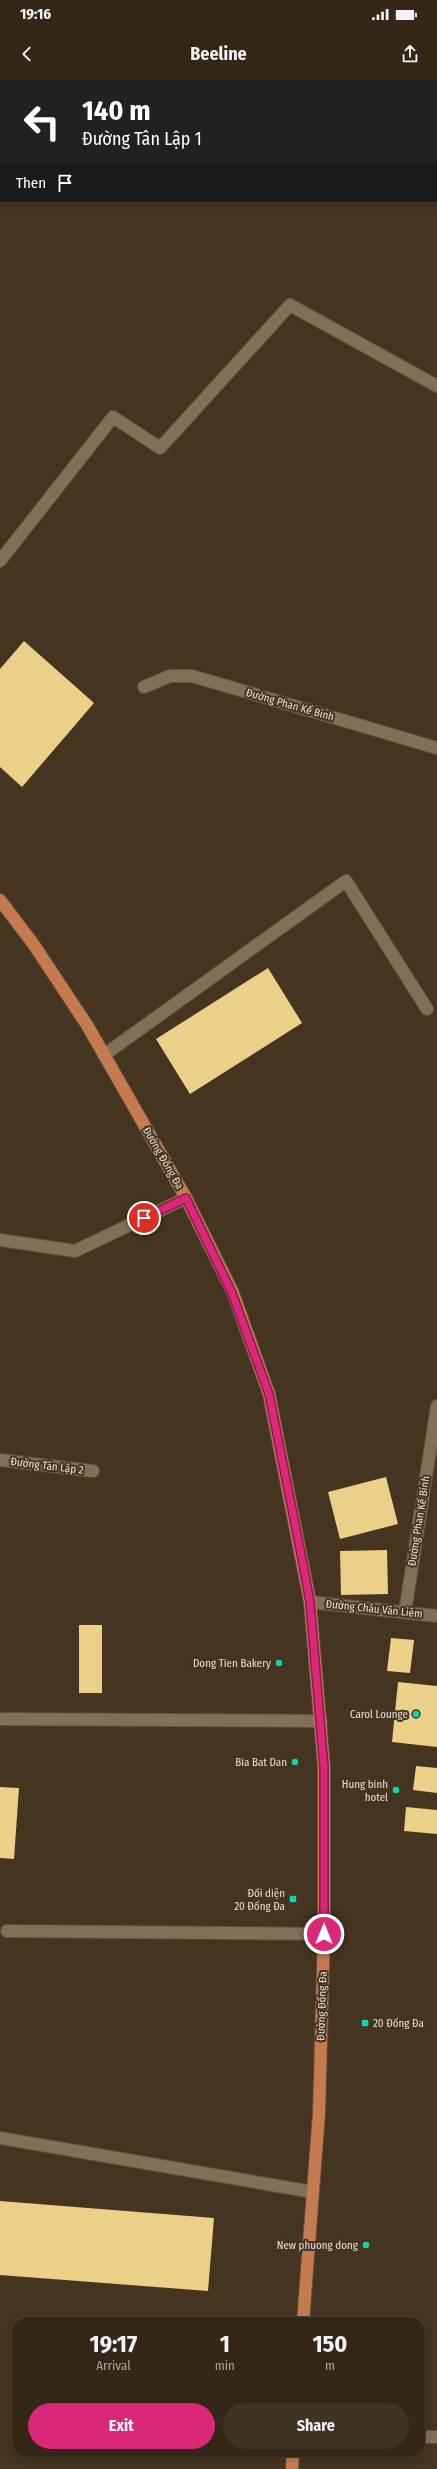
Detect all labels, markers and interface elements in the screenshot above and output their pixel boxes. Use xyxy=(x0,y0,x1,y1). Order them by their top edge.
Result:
text: 19:16 xyxy=(20,5,51,23)
icon: back xyxy=(16,43,38,65)
text: Beeline xyxy=(190,43,247,65)
icon: share xyxy=(399,43,421,65)
text: 140 m xyxy=(82,94,151,127)
icon: left xyxy=(16,96,68,148)
text: Đường Tân Lập 1 xyxy=(82,128,202,150)
icon: arrive xyxy=(54,172,76,194)
text: Then xyxy=(16,174,46,192)
street label: Đường Phan Kế Bính xyxy=(244,686,336,724)
street label: Đường Đống Đa xyxy=(140,1125,186,1191)
pin xyxy=(127,1201,161,1235)
icon: arrive xyxy=(133,1207,155,1229)
street label: Đường Tân Lập 2 xyxy=(10,1455,84,1477)
street label: Đường Phan Kế Bính xyxy=(405,1475,433,1567)
street label: Đường Châu Văn Liêm xyxy=(325,1597,423,1621)
place label: Dong Tien Bakery xyxy=(193,1657,271,1670)
marker: Dong Tien Bakery xyxy=(274,1658,284,1668)
place label: Carol Lounge xyxy=(350,1708,408,1721)
marker: Carol Lounge xyxy=(411,1709,421,1719)
place label: Bia Bat Dan xyxy=(235,1756,287,1769)
marker: Bia Bat Dan xyxy=(290,1757,300,1767)
place label: Hung binh hotel xyxy=(342,1778,388,1804)
marker: Hung binh hotel xyxy=(391,1785,401,1795)
place label: Đối diện 20 Đống Đa xyxy=(234,1887,285,1913)
marker: Đối diện 20 Đống Đa xyxy=(288,1894,298,1904)
position arrow xyxy=(303,1913,345,1955)
street label: Đường Đống Đa xyxy=(314,1971,330,2041)
place label: 20 Đống Đa xyxy=(373,2017,424,2030)
marker: 20 Đống Đa xyxy=(360,2018,370,2028)
place label: New phuong dong xyxy=(277,2239,359,2252)
marker: New phuong dong xyxy=(361,2240,371,2250)
text: 19:17 xyxy=(90,2330,137,2358)
text: 1 xyxy=(220,2330,230,2358)
text: 150 xyxy=(312,2330,347,2358)
text: Arrival xyxy=(96,2358,131,2373)
text: min xyxy=(215,2358,235,2373)
text: m xyxy=(325,2358,335,2373)
button: Exit xyxy=(28,2403,215,2449)
button: Share xyxy=(223,2403,409,2449)

